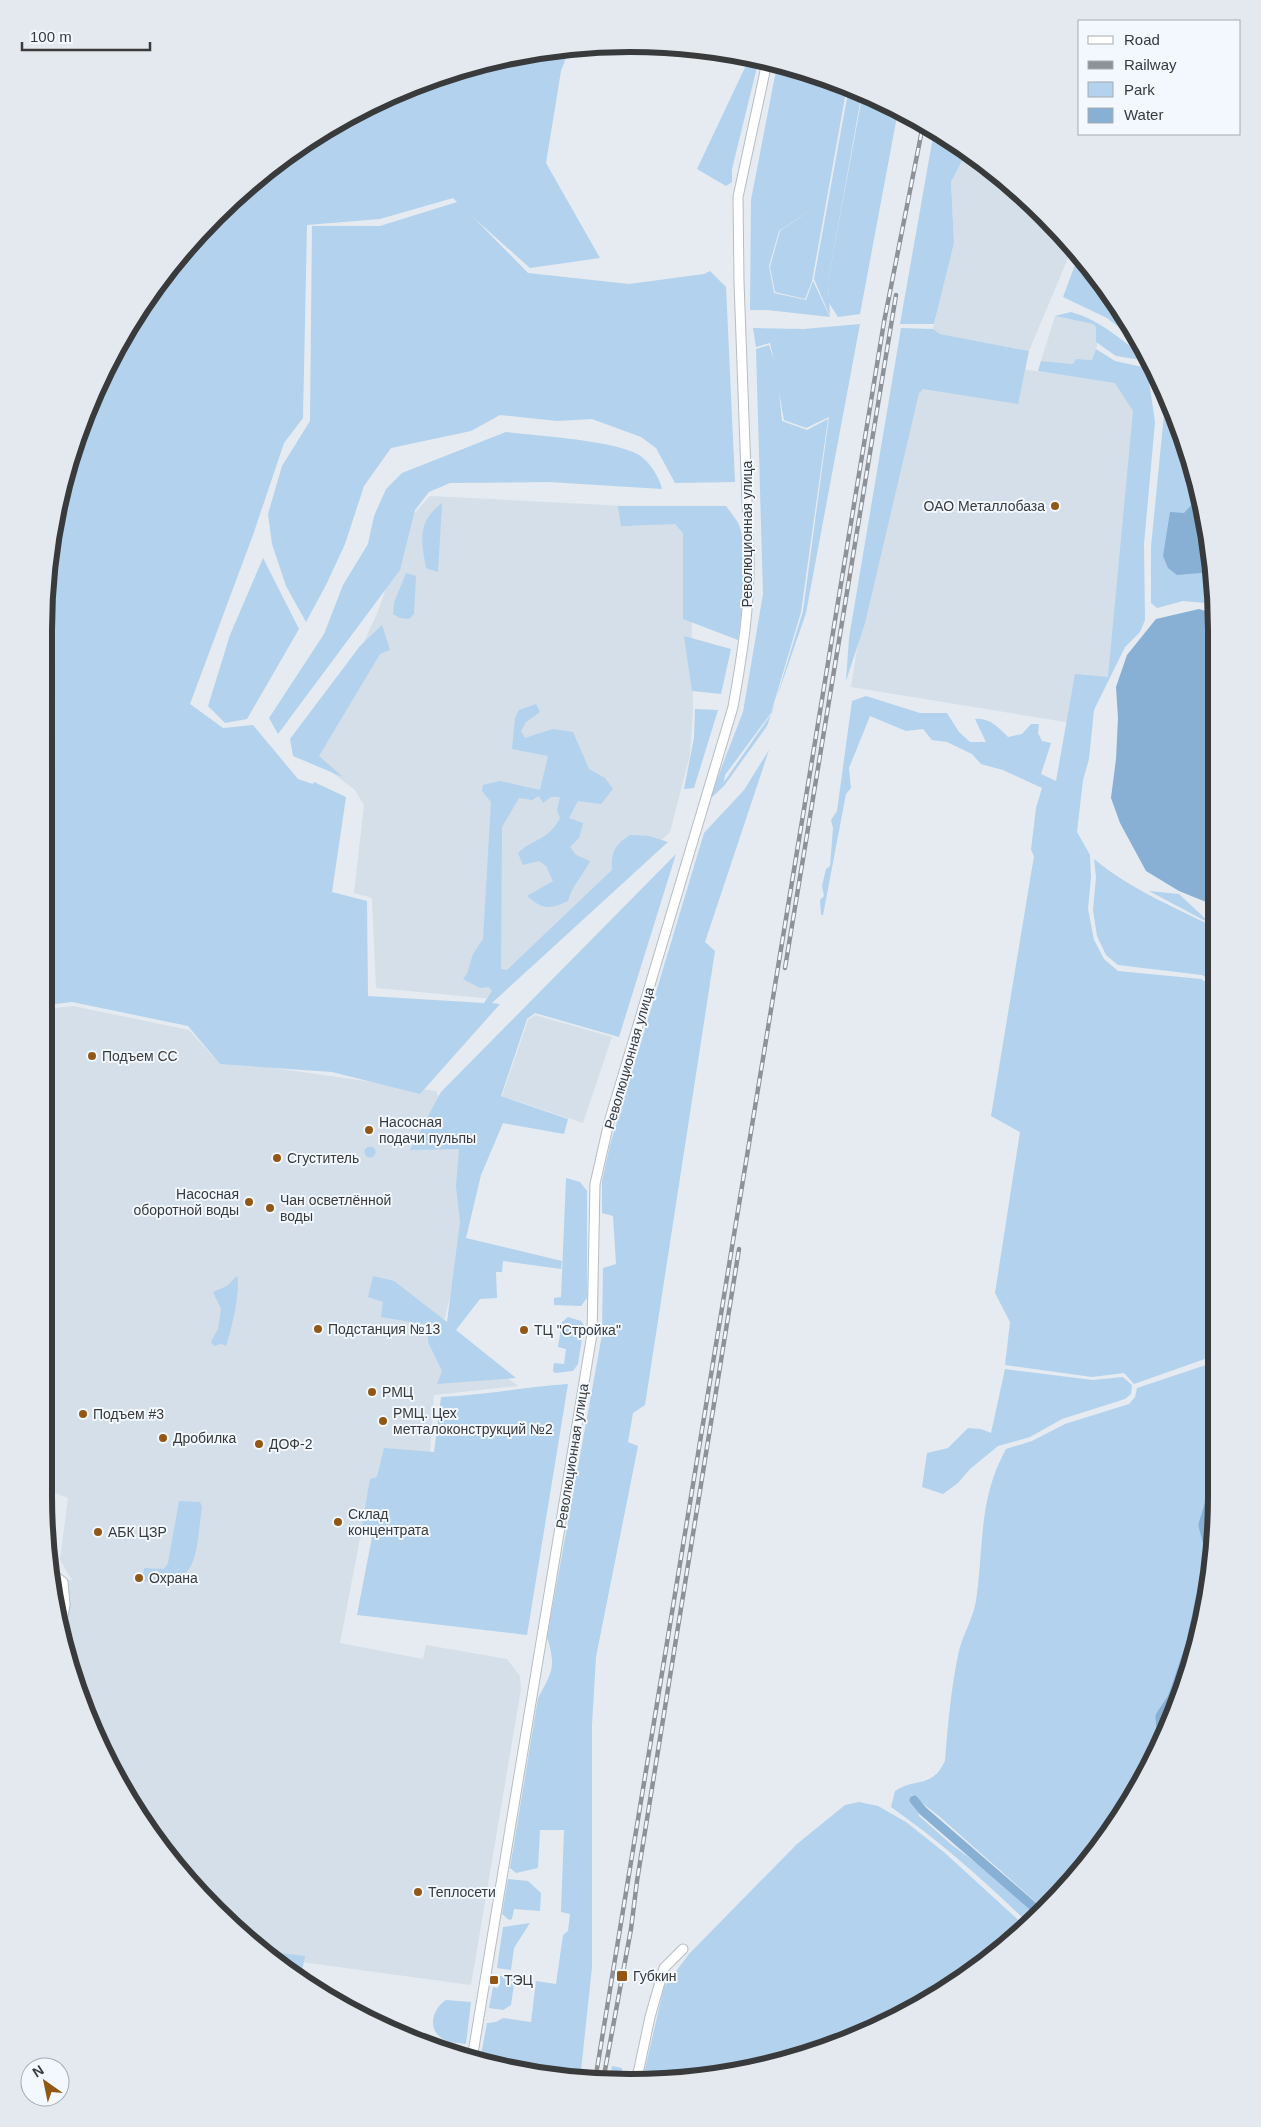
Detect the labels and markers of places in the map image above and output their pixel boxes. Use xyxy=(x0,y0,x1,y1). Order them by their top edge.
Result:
place label: ОАО Металлобаза xyxy=(924,498,1045,514)
marker: ОАО Металлобаза xyxy=(1049,500,1061,512)
place label: Подъем СС xyxy=(102,1048,178,1064)
marker: Подъем СС xyxy=(86,1050,98,1062)
place label: Насосная подачи пульпы xyxy=(379,1114,476,1146)
marker: Насосная подачи пульпы xyxy=(363,1124,375,1136)
place label: Сгуститель xyxy=(287,1150,359,1166)
marker: Сгуститель xyxy=(271,1152,283,1164)
place label: Насосная оборотной воды xyxy=(134,1186,239,1218)
place label: Чан осветлённой воды xyxy=(280,1192,391,1224)
marker: Насосная оборотной воды xyxy=(243,1196,255,1208)
marker: Чан осветлённой воды xyxy=(264,1202,276,1214)
place label: Подстанция №13 xyxy=(328,1321,441,1337)
place label: ТЦ "Стройка" xyxy=(534,1322,621,1338)
marker: Подстанция №13 xyxy=(312,1323,324,1335)
marker: ТЦ "Стройка" xyxy=(518,1324,530,1336)
place label: РМЦ xyxy=(382,1384,414,1400)
marker: РМЦ xyxy=(366,1386,378,1398)
place label: РМЦ. Цех метталоконструкций №2 xyxy=(393,1405,553,1437)
place label: Подъем #3 xyxy=(93,1406,164,1422)
marker: Подъем #3 xyxy=(77,1408,89,1420)
marker: РМЦ. Цех метталоконструкций №2 xyxy=(377,1415,389,1427)
place label: Дробилка xyxy=(173,1430,236,1446)
marker: Дробилка xyxy=(157,1432,169,1444)
place label: ДОФ-2 xyxy=(269,1436,313,1452)
marker: ДОФ-2 xyxy=(253,1438,265,1450)
place label: Склад концентрата xyxy=(348,1506,429,1538)
marker: Склад концентрата xyxy=(332,1516,344,1528)
place label: АБК ЦЗР xyxy=(108,1524,167,1540)
marker: АБК ЦЗР xyxy=(92,1526,104,1538)
place label: Охрана xyxy=(149,1570,198,1586)
marker: Охрана xyxy=(133,1572,145,1584)
place label: Теплосети xyxy=(428,1884,496,1900)
marker: Теплосети xyxy=(412,1886,424,1898)
place label: Губкин xyxy=(633,1968,677,1984)
marker: Губкин xyxy=(615,1969,629,1983)
place label: ТЭЦ xyxy=(504,1972,534,1988)
marker: ТЭЦ xyxy=(488,1974,500,1986)

